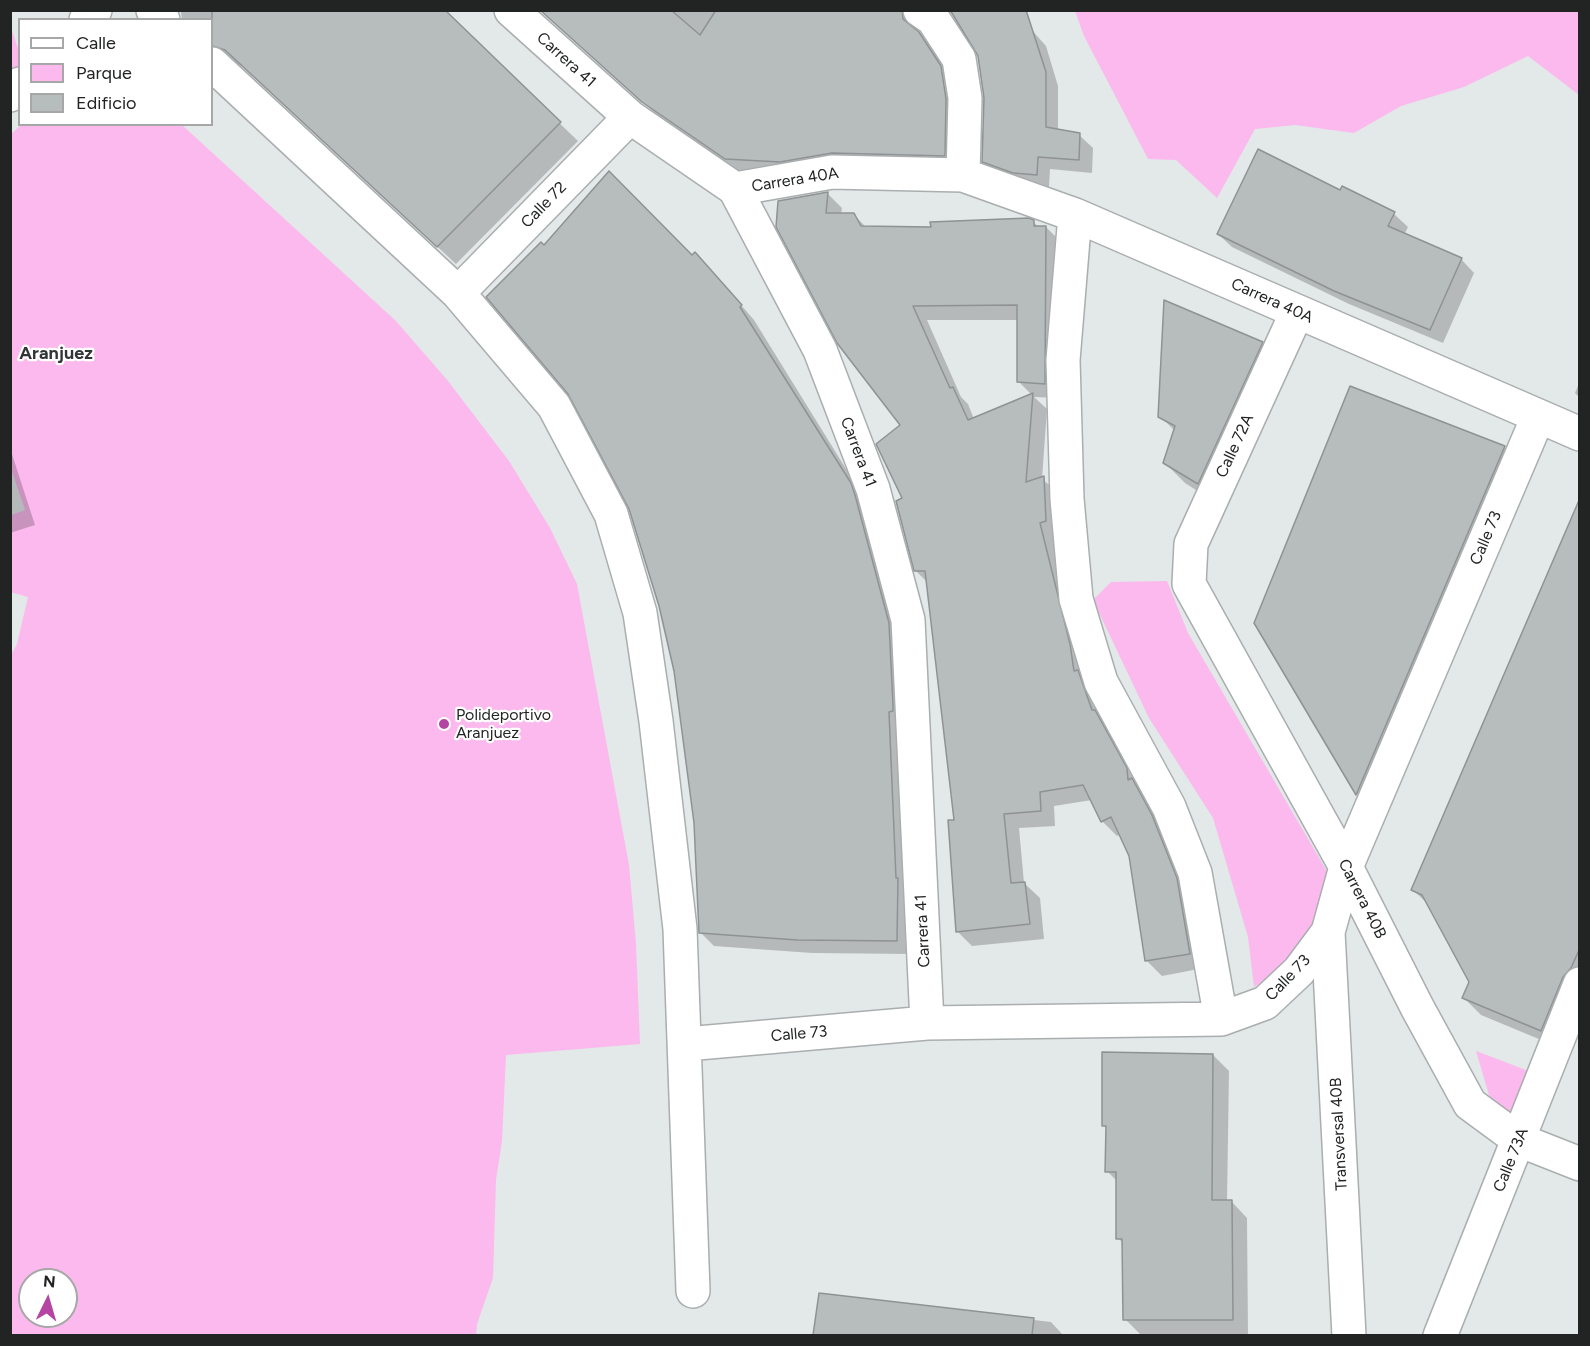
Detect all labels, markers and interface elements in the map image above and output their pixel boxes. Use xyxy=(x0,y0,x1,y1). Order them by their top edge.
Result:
legend xyxy=(18,18,213,126)
street label: Carrera 41 xyxy=(532,28,600,92)
text: Calle xyxy=(76,32,116,54)
text: Parque xyxy=(76,62,132,84)
text: Edificio xyxy=(76,92,137,114)
street label: Carrera 40A xyxy=(750,164,840,196)
street label: Calle 72 xyxy=(517,178,571,232)
street label: Carrera 40A xyxy=(1228,274,1316,328)
district label: Aranjuez xyxy=(19,343,93,365)
street label: Calle 72A xyxy=(1212,411,1258,481)
street label: Carrera 41 xyxy=(836,414,880,490)
street label: Calle 73 xyxy=(1466,508,1506,568)
place label: Polideportivo Aranjuez xyxy=(456,705,551,743)
marker: Polideportivo Aranjuez xyxy=(437,717,451,731)
street label: Carrera 40B xyxy=(1334,856,1390,942)
street label: Carrera 41 xyxy=(911,894,935,968)
street label: Calle 73 xyxy=(1261,951,1315,1005)
street label: Calle 73 xyxy=(770,1022,828,1046)
street label: Transversal 40B xyxy=(1326,1077,1352,1191)
street label: Calle 73A xyxy=(1489,1125,1533,1195)
north arrow xyxy=(18,1268,78,1328)
text: N xyxy=(42,1272,56,1292)

